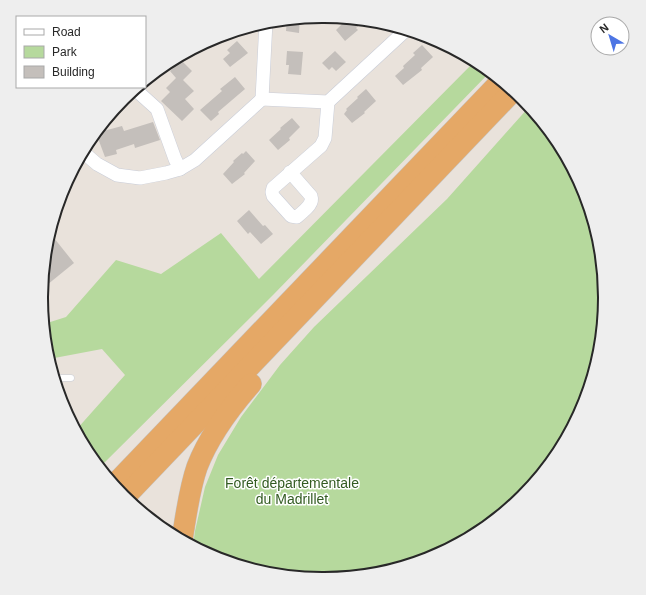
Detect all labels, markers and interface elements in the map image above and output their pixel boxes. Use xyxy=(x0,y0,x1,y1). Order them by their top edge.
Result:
legend xyxy=(16,16,146,88)
north arrow xyxy=(590,16,630,56)
text: N xyxy=(597,21,611,35)
text: Road xyxy=(52,25,81,39)
text: Park xyxy=(52,45,78,59)
text: Building xyxy=(52,65,95,79)
park label: Forêt départementale du Madrillet xyxy=(225,475,359,507)

